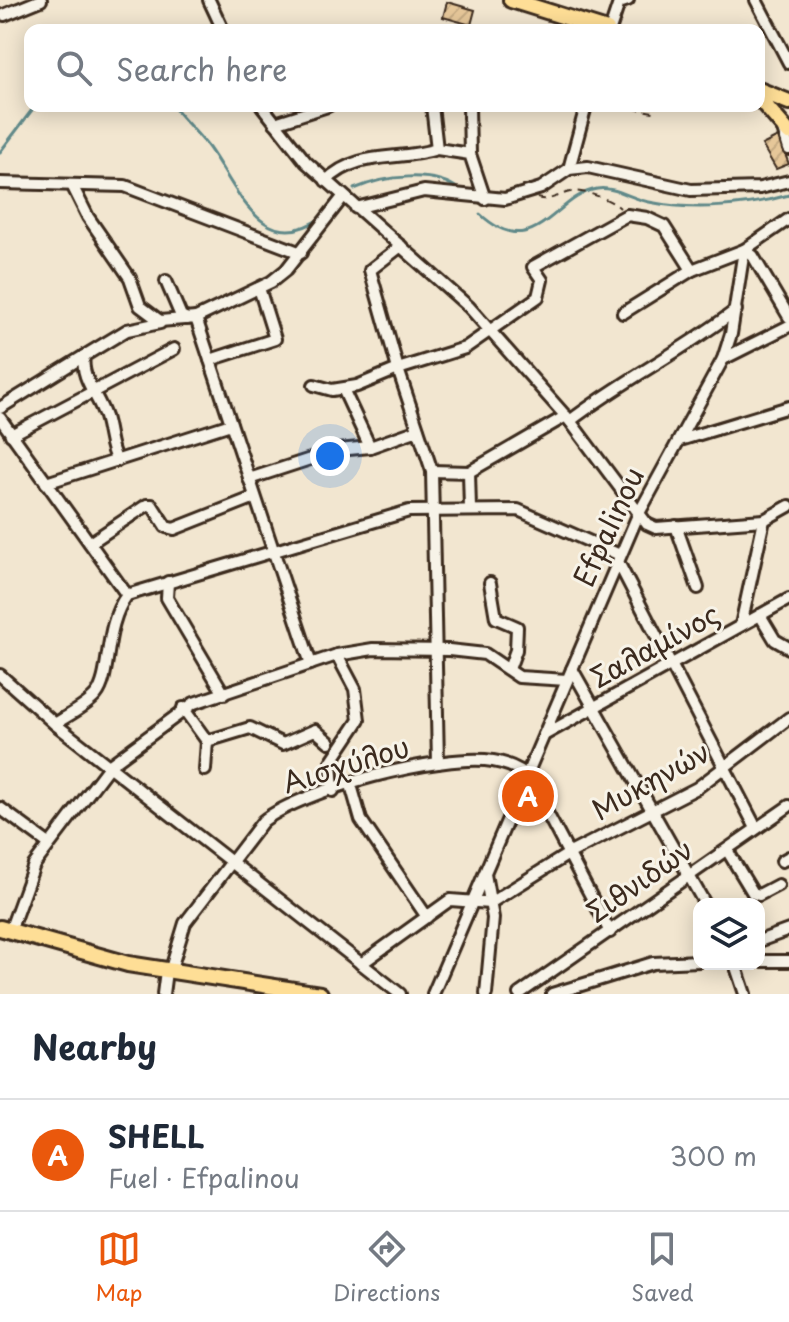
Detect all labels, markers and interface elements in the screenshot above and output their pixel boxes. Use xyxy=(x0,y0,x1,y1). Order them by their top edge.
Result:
search box xyxy=(24,24,765,112)
icon: search xyxy=(52,46,96,90)
text: Search here xyxy=(116,46,288,91)
your location xyxy=(310,436,350,476)
street label: Efpalinou xyxy=(561,460,654,593)
street label: Σαλαμίνος xyxy=(582,592,727,698)
street label: Αισχύλου xyxy=(277,724,414,803)
street label: Μυκηνών xyxy=(583,729,717,830)
pin: A xyxy=(502,766,554,826)
street label: Σιθνιδών xyxy=(577,827,701,932)
map controls xyxy=(693,898,765,970)
button: layers xyxy=(693,898,765,970)
text: Nearby xyxy=(32,1020,157,1072)
text: SHELL xyxy=(108,1113,205,1158)
text: A xyxy=(48,1136,68,1175)
text: 300 m xyxy=(670,1136,757,1175)
text: Fuel · Efpalinou xyxy=(108,1158,300,1197)
tab: Map xyxy=(95,1227,142,1308)
tab: Directions xyxy=(333,1227,440,1308)
tab: Saved xyxy=(631,1227,694,1308)

